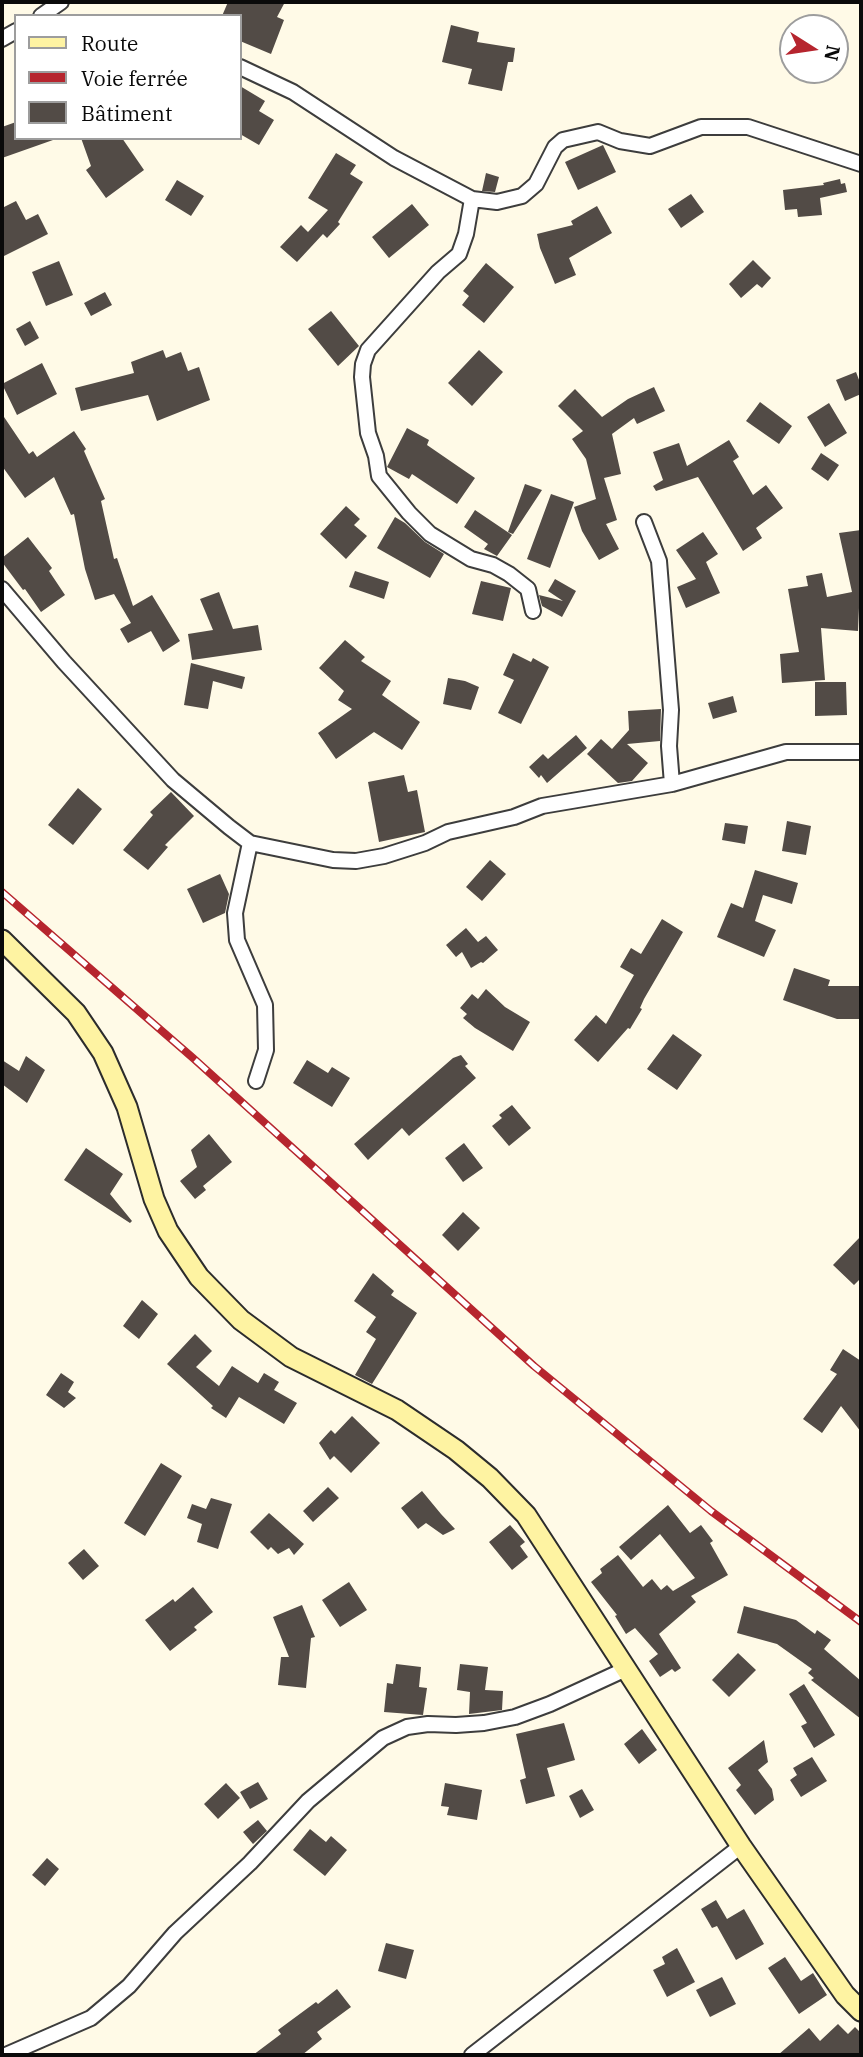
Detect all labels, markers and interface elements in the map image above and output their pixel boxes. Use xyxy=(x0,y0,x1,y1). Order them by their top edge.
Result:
legend xyxy=(14,14,242,140)
north arrow xyxy=(779,14,849,84)
text: Route xyxy=(81,29,138,57)
text: N xyxy=(819,43,846,63)
text: Voie ferrée xyxy=(81,64,188,92)
text: Bâtiment xyxy=(81,99,172,127)

